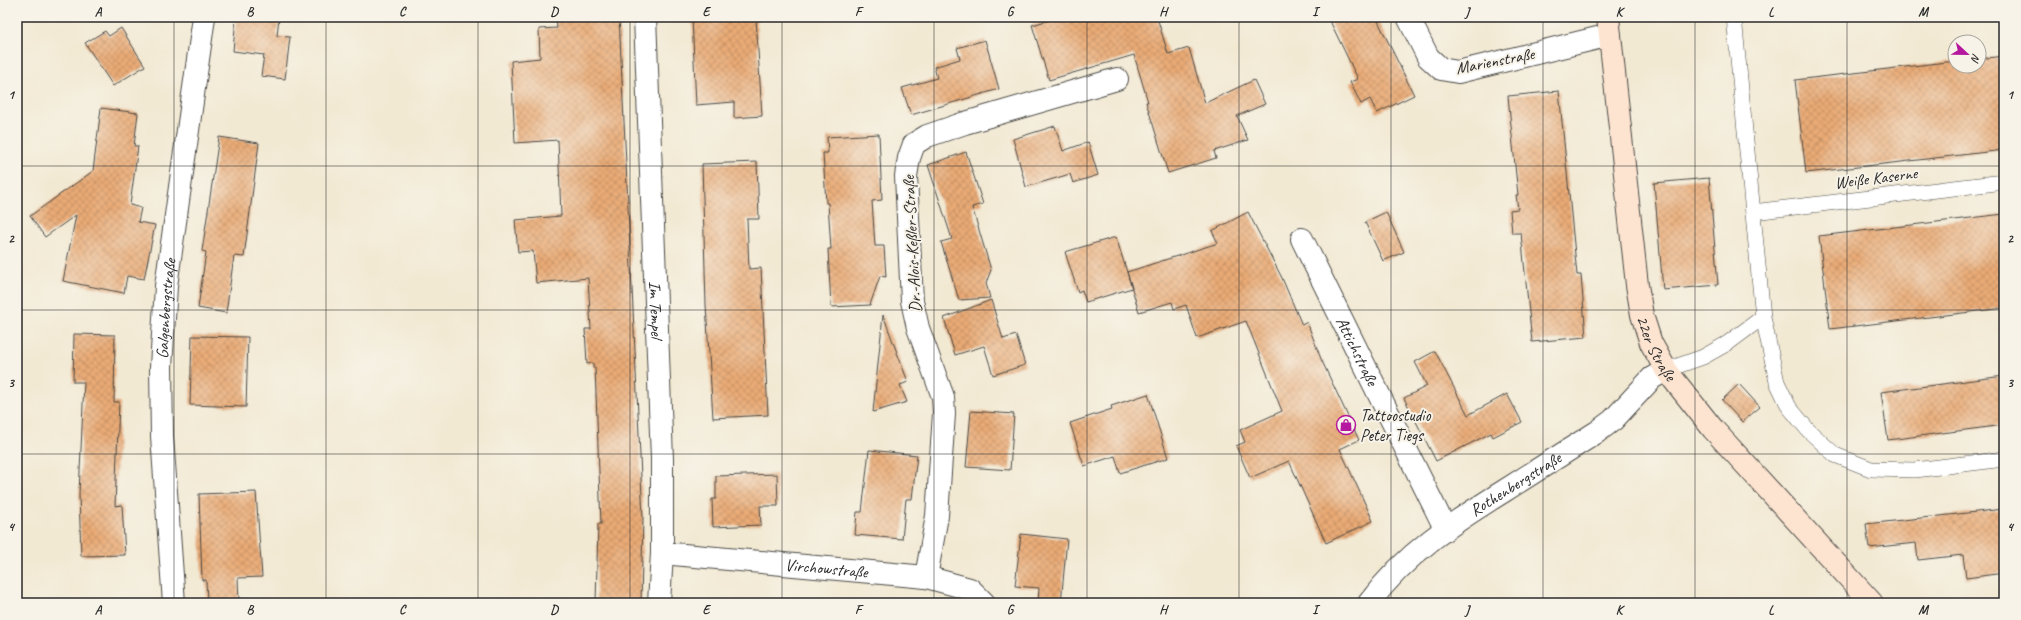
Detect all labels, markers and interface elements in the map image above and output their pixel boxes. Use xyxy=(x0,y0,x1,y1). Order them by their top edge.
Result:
text: A xyxy=(95,4,103,20)
text: B xyxy=(247,4,255,20)
text: C xyxy=(399,4,407,20)
text: D xyxy=(550,4,559,20)
text: E xyxy=(703,4,712,20)
text: F xyxy=(855,4,864,20)
text: G xyxy=(1007,4,1015,20)
text: H xyxy=(1159,4,1169,20)
text: I xyxy=(1312,4,1321,20)
text: J xyxy=(1464,4,1471,20)
text: K xyxy=(1616,4,1626,20)
text: L xyxy=(1768,4,1775,20)
text: M xyxy=(1918,4,1929,20)
north arrow xyxy=(1947,34,1987,74)
street label: Marienstraße xyxy=(1454,43,1537,79)
text: N xyxy=(1968,52,1984,66)
text: 1 xyxy=(8,87,16,103)
text: 1 xyxy=(2007,87,2015,103)
street label: Weiße Kaserne xyxy=(1834,162,1920,193)
street label: Dr.-Alois-Keßler-Straße xyxy=(898,173,926,313)
text: 2 xyxy=(8,231,15,247)
text: 2 xyxy=(2007,231,2014,247)
street label: Galgenbergstraße xyxy=(151,256,180,359)
street label: Im Tempel xyxy=(645,281,668,342)
street label: Attichstraße xyxy=(1332,313,1384,390)
street label: 22er Straße xyxy=(1632,313,1682,386)
text: 3 xyxy=(8,375,15,391)
text: 3 xyxy=(2007,375,2014,391)
place label: Tattoostudio Peter Tiegs xyxy=(1360,405,1432,446)
shop icon: Tattoostudio Peter Tiegs xyxy=(1335,414,1357,436)
street label: Rothenbergstraße xyxy=(1466,446,1566,520)
text: 4 xyxy=(8,519,16,535)
text: 4 xyxy=(2007,519,2015,535)
street label: Virchowstraße xyxy=(784,554,870,582)
text: A xyxy=(95,602,103,618)
text: B xyxy=(247,602,255,618)
text: C xyxy=(399,602,407,618)
text: D xyxy=(550,602,559,618)
text: E xyxy=(703,602,712,618)
text: F xyxy=(855,602,864,618)
text: G xyxy=(1007,602,1015,618)
text: H xyxy=(1159,602,1169,618)
text: I xyxy=(1312,602,1321,618)
text: J xyxy=(1464,602,1471,618)
text: K xyxy=(1616,602,1626,618)
text: L xyxy=(1768,602,1775,618)
text: M xyxy=(1918,602,1929,618)

